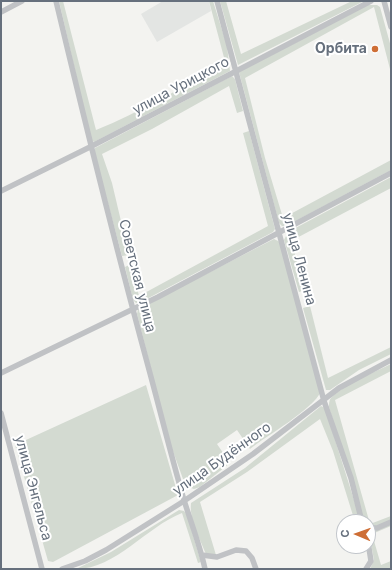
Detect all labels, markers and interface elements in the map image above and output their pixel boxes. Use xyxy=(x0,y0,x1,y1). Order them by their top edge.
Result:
place label: Орбита xyxy=(315,41,367,57)
marker: Орбита xyxy=(370,44,380,54)
street label: улица Урицкого xyxy=(130,53,232,119)
street label: улица Ленина xyxy=(279,211,319,307)
street label: Советская улица xyxy=(115,218,159,334)
street label: улица Будённого xyxy=(170,419,274,499)
street label: улица Энгельса xyxy=(11,434,55,542)
north arrow xyxy=(336,514,376,554)
text: С xyxy=(338,529,352,538)

